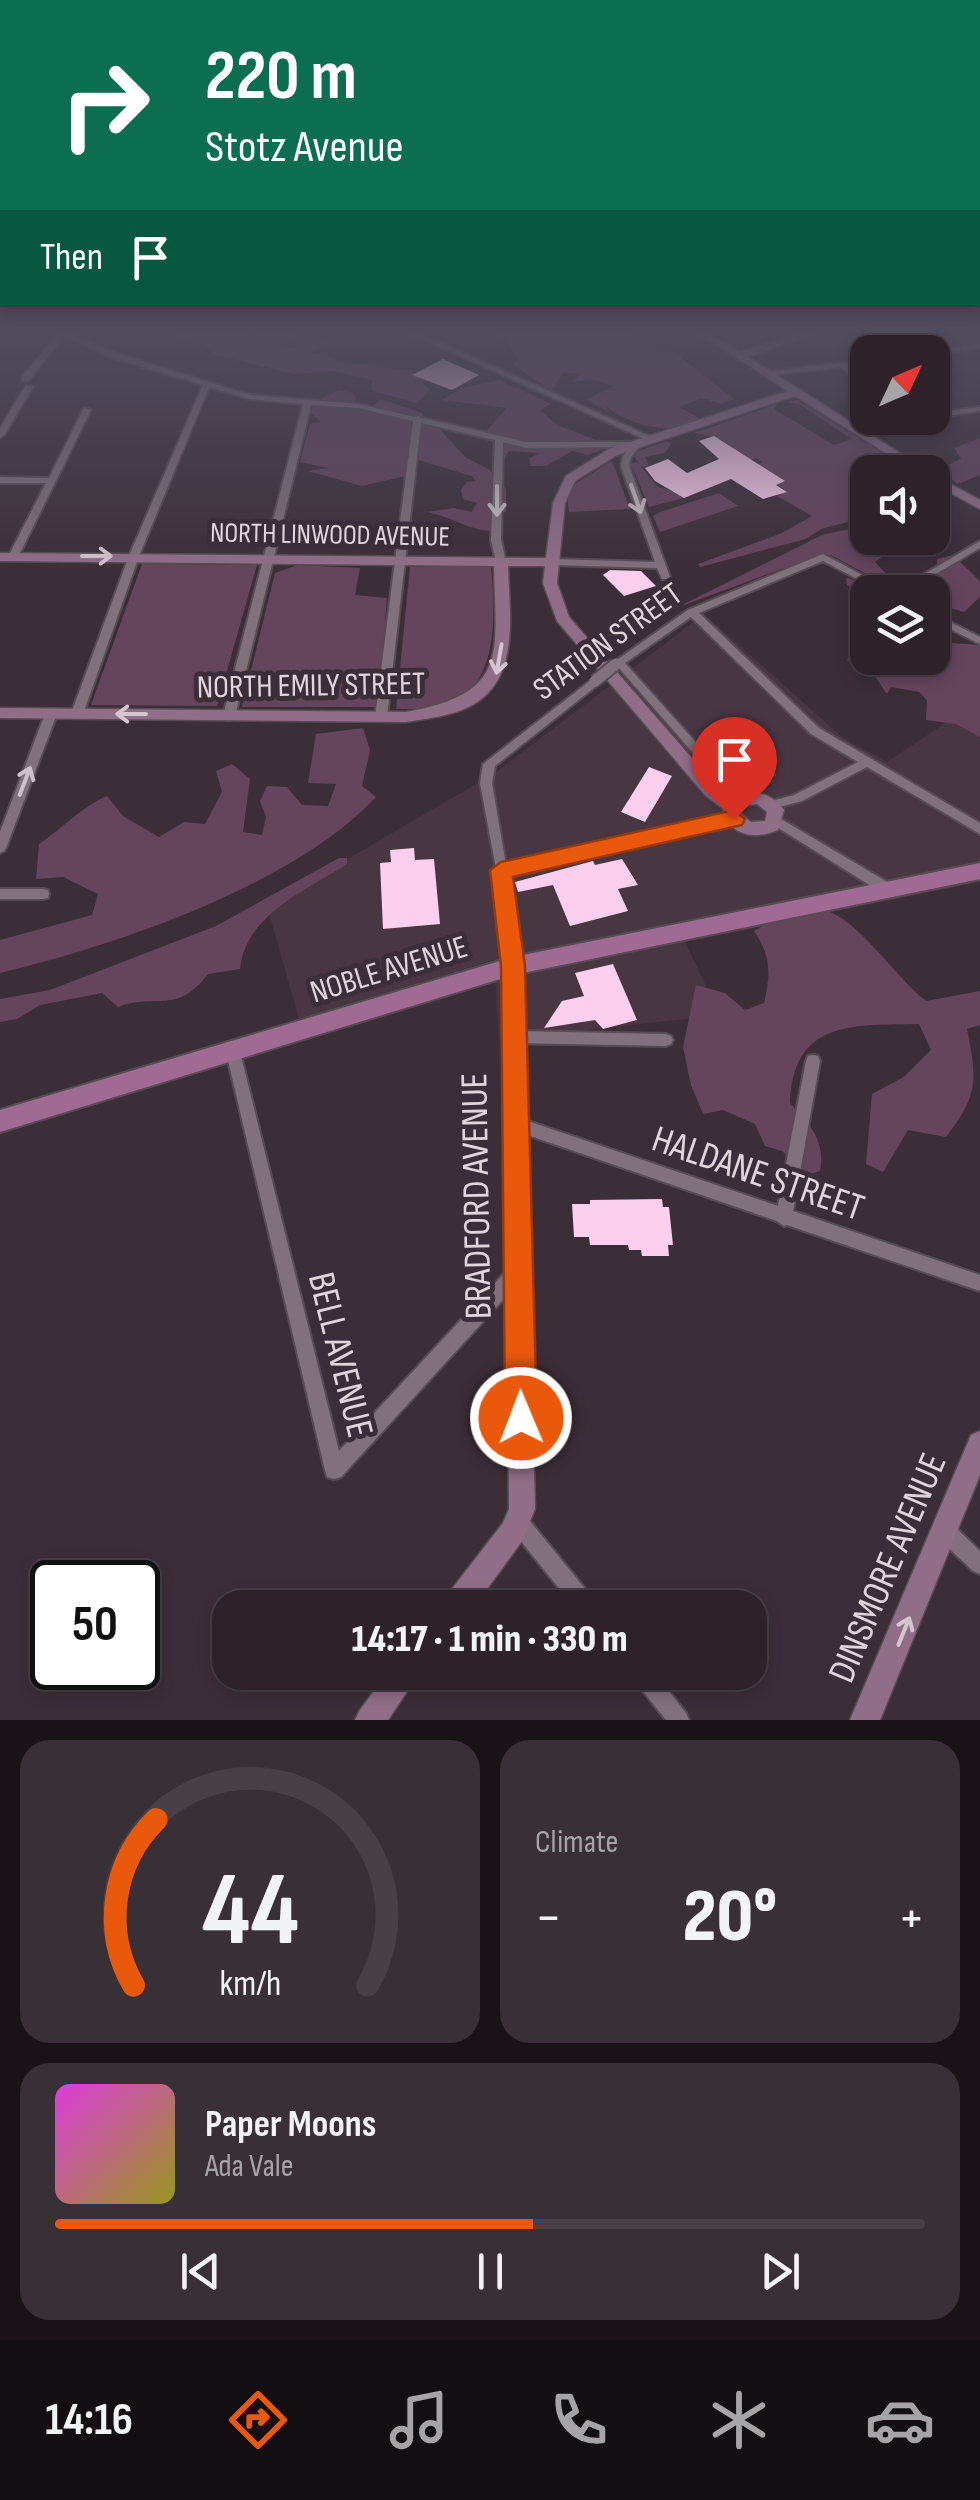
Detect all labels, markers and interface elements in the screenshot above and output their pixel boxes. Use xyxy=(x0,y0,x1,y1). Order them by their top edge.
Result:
text: 220 m xyxy=(205,35,357,119)
icon: right xyxy=(40,40,170,170)
text: Stotz Avenue xyxy=(205,120,404,175)
icon: arrive xyxy=(123,230,178,285)
text: Then xyxy=(40,235,103,280)
north arrow xyxy=(850,335,950,435)
map controls xyxy=(850,335,950,675)
button: sound xyxy=(850,455,950,555)
one-way arrow xyxy=(629,483,647,515)
one-way arrow xyxy=(488,484,506,517)
street label: NORTH LINWOOD AVENUE xyxy=(210,516,450,554)
one-way arrow xyxy=(80,546,113,566)
street label: STATION STREET xyxy=(526,575,690,709)
button: layers xyxy=(850,575,950,675)
one-way arrow xyxy=(489,642,508,675)
street label: NORTH EMILY STREET xyxy=(197,665,425,707)
one-way arrow xyxy=(116,704,148,724)
pin xyxy=(692,717,777,820)
icon: arrive xyxy=(707,732,762,787)
one-way arrow xyxy=(17,766,35,797)
street label: NOBLE AVENUE xyxy=(306,928,472,1012)
street label: BRADFORD AVENUE xyxy=(452,1072,502,1320)
street label: HALDANE STREET xyxy=(646,1117,870,1231)
street label: BELL AVENUE xyxy=(298,1268,382,1442)
position arrow xyxy=(469,1366,573,1470)
street label: DINSMORE AVENUE xyxy=(820,1447,956,1689)
speed limit sign: 50 xyxy=(30,1560,160,1690)
one-way arrow xyxy=(897,1616,915,1647)
text: 14:17 · 1 min · 330 m xyxy=(351,1617,628,1662)
text: Climate xyxy=(535,1823,618,1862)
text: 44 xyxy=(201,1849,299,1974)
text: 20° xyxy=(683,1872,777,1963)
text: − xyxy=(535,1885,562,1952)
text: + xyxy=(898,1885,925,1952)
text: km/h xyxy=(219,1963,281,2006)
text: Paper Moons xyxy=(205,2102,376,2147)
text: Ada Vale xyxy=(205,2147,294,2186)
icon: previous xyxy=(173,2244,228,2299)
icon: pause xyxy=(463,2244,518,2299)
icon: next xyxy=(753,2244,808,2299)
icon: directions xyxy=(223,2385,293,2455)
icon: music xyxy=(384,2385,454,2455)
icon: phone xyxy=(544,2385,614,2455)
icon: climate xyxy=(704,2385,774,2455)
icon: car xyxy=(865,2385,935,2455)
text: 14:16 xyxy=(45,2393,133,2448)

